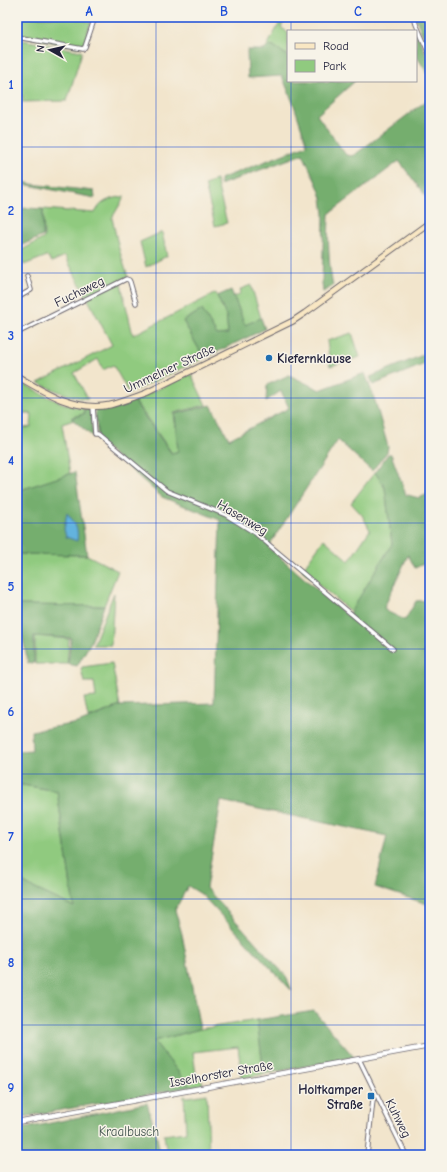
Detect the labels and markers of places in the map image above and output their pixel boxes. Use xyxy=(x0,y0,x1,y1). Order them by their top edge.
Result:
place label: Kiefernklause xyxy=(277,351,352,366)
marker: Kiefernklause xyxy=(264,353,274,363)
place label: Holtkamper Straße xyxy=(298,1082,364,1112)
marker: Holtkamper Straße xyxy=(366,1091,376,1101)

